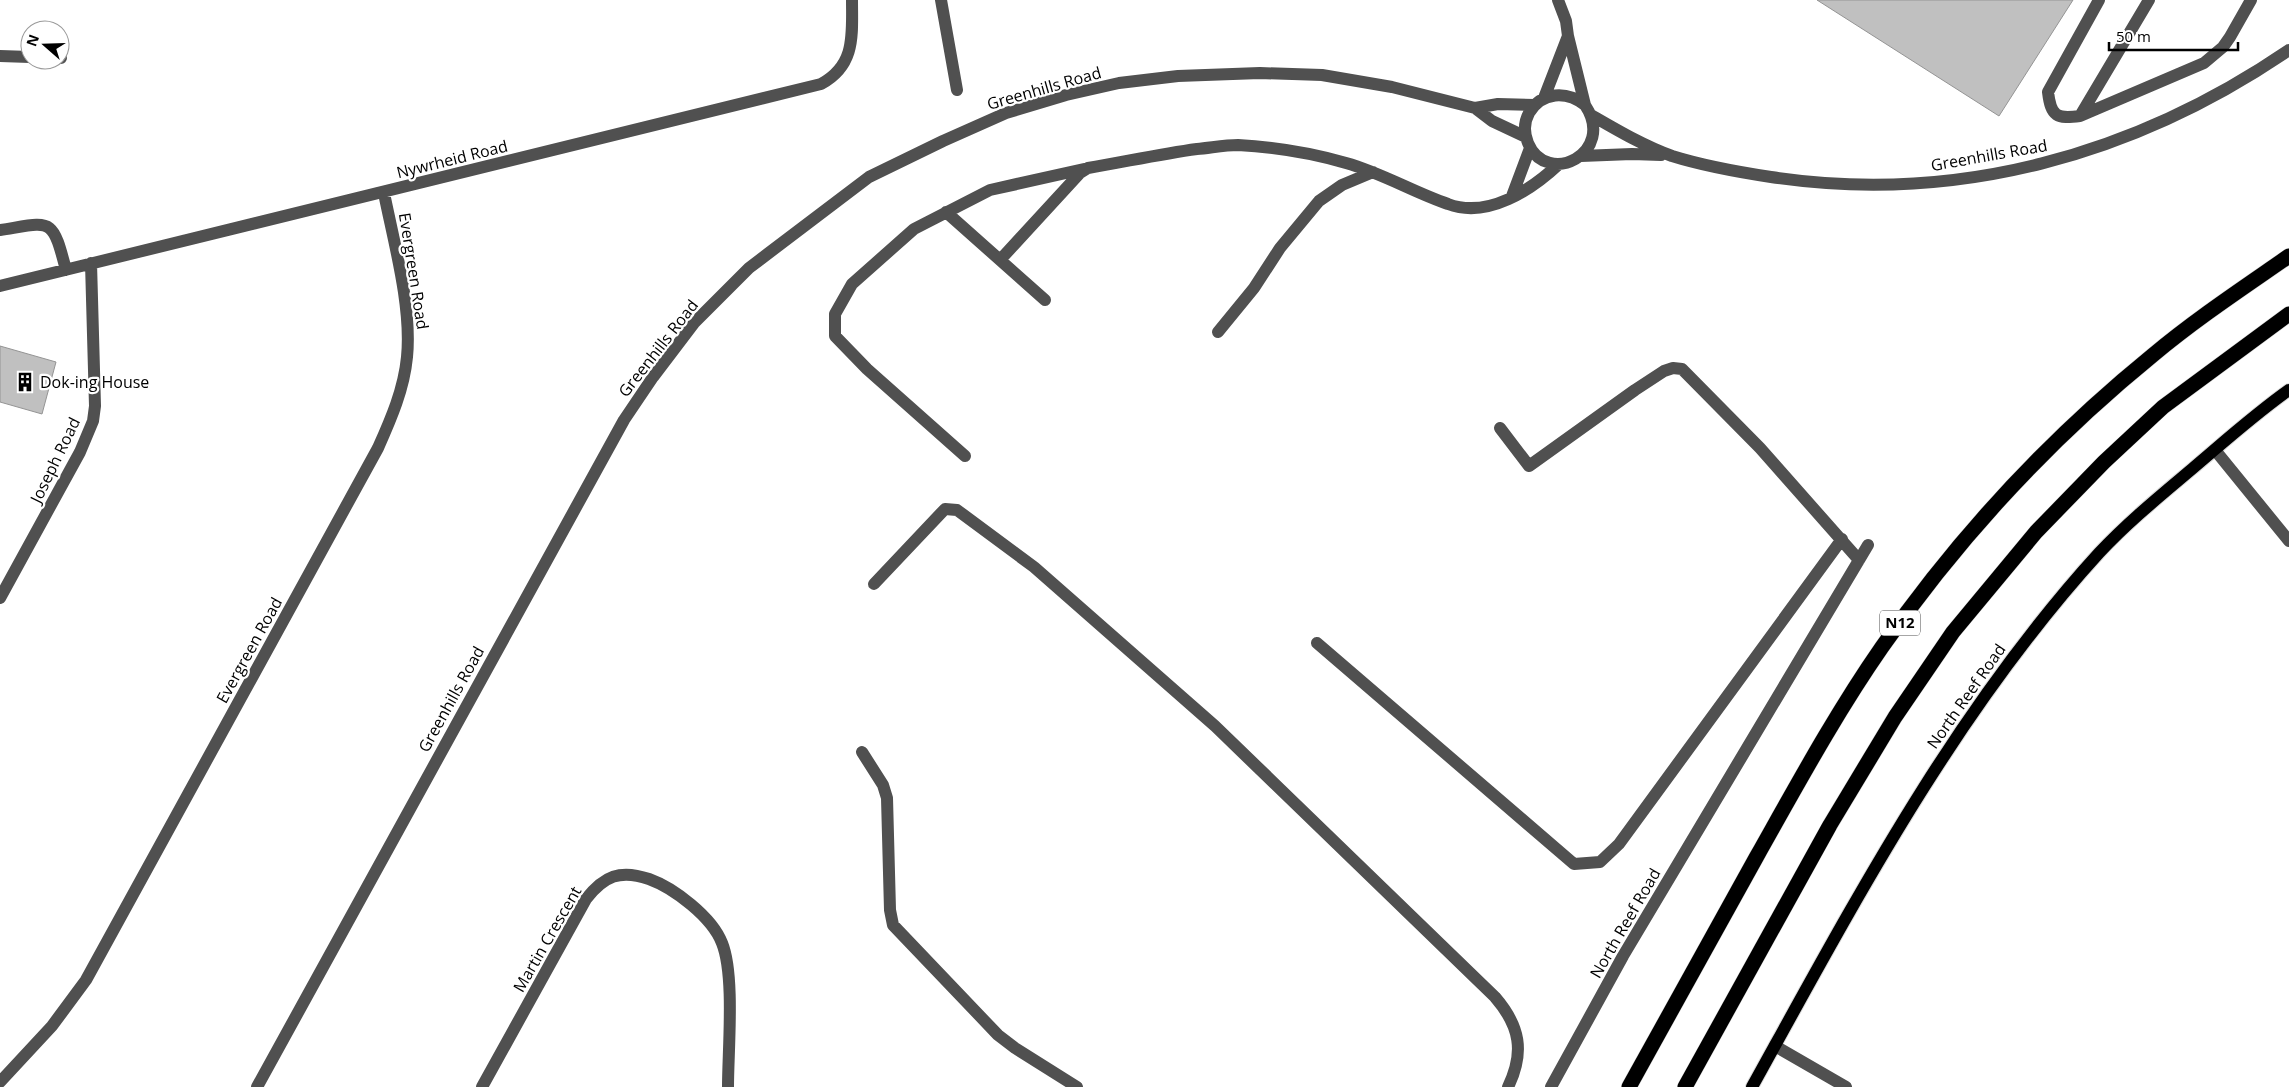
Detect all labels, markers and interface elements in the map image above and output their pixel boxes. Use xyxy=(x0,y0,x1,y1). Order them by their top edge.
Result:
north arrow xyxy=(20,20,70,70)
scale bar xyxy=(2109,20,2238,52)
text: 50 m xyxy=(2116,26,2151,46)
text: N xyxy=(21,32,43,49)
street label: Greenhills Road xyxy=(984,61,1104,115)
street label: Greenhills Road xyxy=(1929,134,2049,176)
street label: Nywrheid Road xyxy=(394,135,510,183)
street label: Evergreen Road xyxy=(394,211,434,331)
street label: Greenhills Road xyxy=(613,295,703,401)
building icon: Dok-ing House xyxy=(14,371,36,393)
place label: Dok-ing House xyxy=(40,371,149,393)
street label: Joseph Road xyxy=(24,414,85,508)
street label: Evergreen Road xyxy=(211,593,287,707)
road number: N12 xyxy=(1880,610,1920,636)
street label: North Reef Road xyxy=(1922,639,2010,753)
street label: Greenhills Road xyxy=(413,642,489,756)
street label: North Reef Road xyxy=(1585,864,1665,982)
street label: Martin Crescent xyxy=(508,882,586,996)

